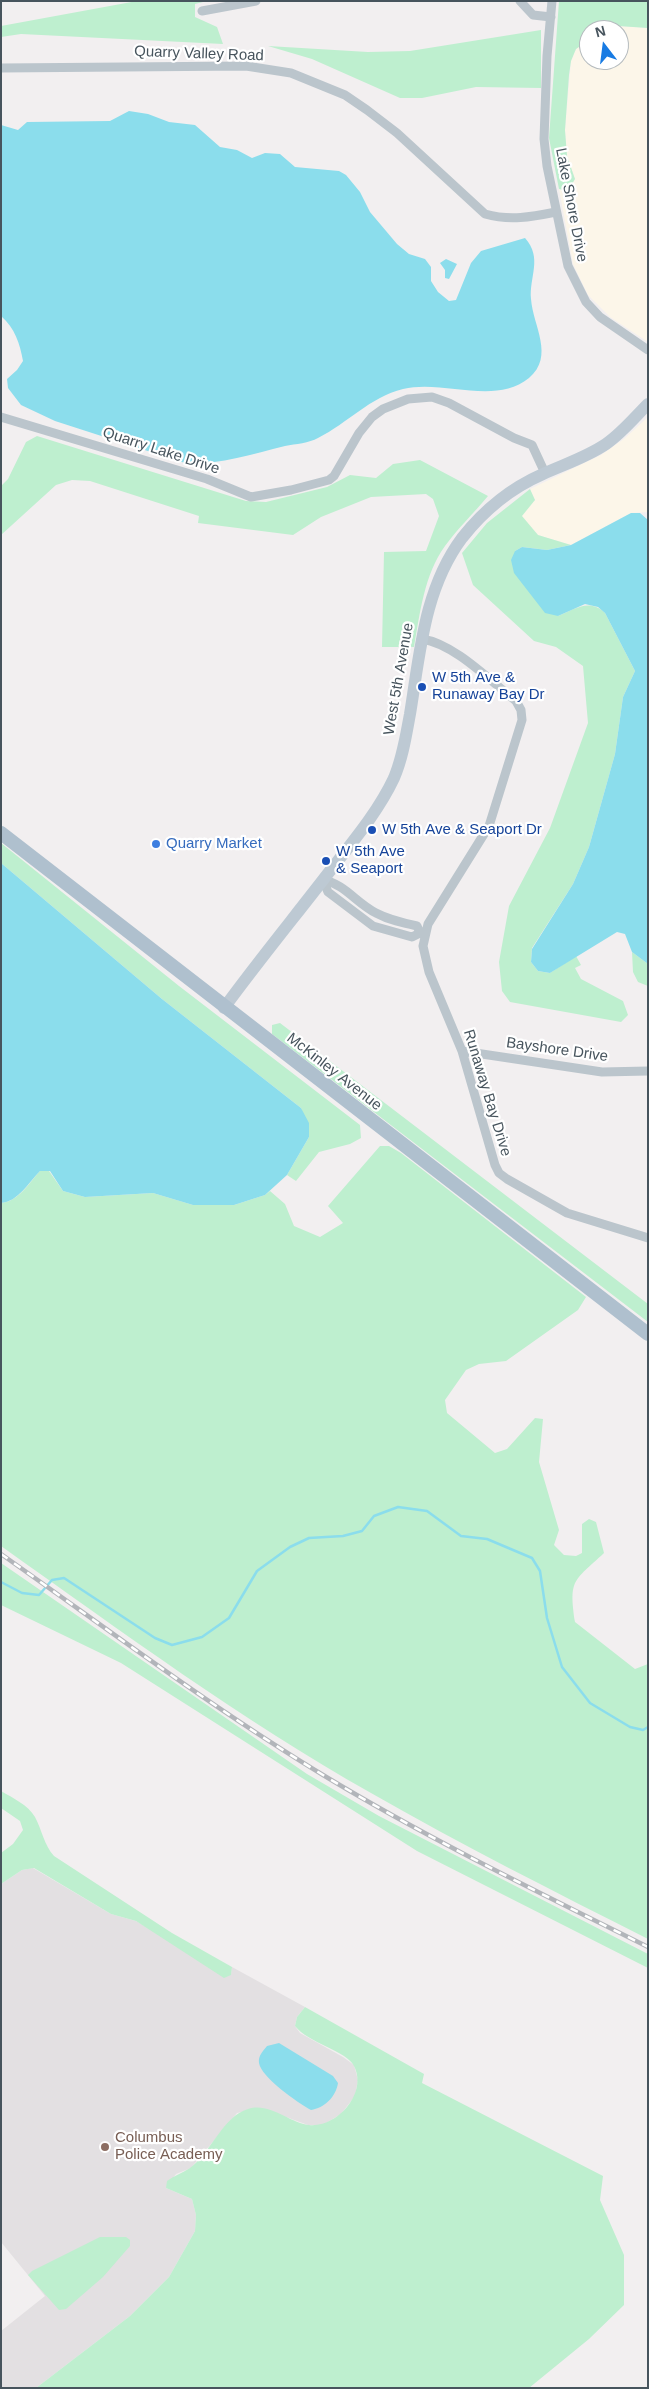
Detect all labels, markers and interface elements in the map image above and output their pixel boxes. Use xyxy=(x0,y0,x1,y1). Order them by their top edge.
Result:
north arrow xyxy=(579,20,629,70)
text: N xyxy=(593,22,607,41)
street label: Quarry Valley Road xyxy=(134,43,264,65)
street label: Lake Shore Drive xyxy=(551,146,591,264)
street label: Quarry Lake Drive xyxy=(100,424,222,478)
street label: West 5th Avenue xyxy=(380,621,418,737)
place label: W 5th Ave & Runaway Bay Dr xyxy=(432,669,545,704)
marker: W 5th Ave & Runaway Bay Dr xyxy=(416,681,428,693)
place label: W 5th Ave & Seaport Dr xyxy=(382,821,542,839)
marker: W 5th Ave & Seaport Dr xyxy=(366,824,378,836)
place label: Quarry Market xyxy=(166,835,262,853)
marker: Quarry Market xyxy=(150,838,162,850)
place label: W 5th Ave & Seaport xyxy=(336,843,405,878)
marker: W 5th Ave & Seaport xyxy=(320,855,332,867)
street label: Runaway Bay Drive xyxy=(459,1027,515,1159)
street label: McKinley Avenue xyxy=(283,1029,385,1115)
street label: Bayshore Drive xyxy=(505,1034,609,1066)
place label: Columbus Police Academy xyxy=(115,2129,223,2164)
marker: Columbus Police Academy xyxy=(99,2141,111,2153)

